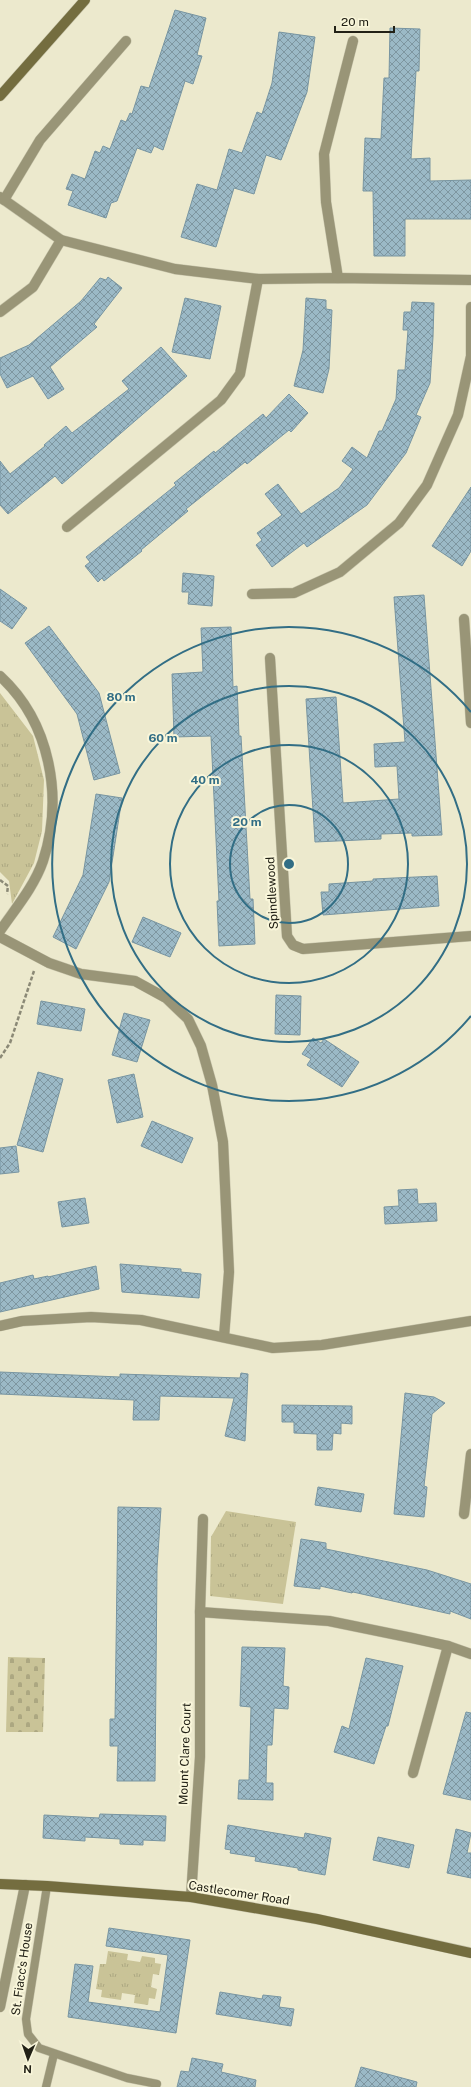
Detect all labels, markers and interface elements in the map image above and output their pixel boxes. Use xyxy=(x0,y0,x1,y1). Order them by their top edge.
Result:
scale bar xyxy=(335,8,394,34)
text: 20 m xyxy=(341,15,369,29)
text: 80 m xyxy=(106,690,136,704)
text: 60 m xyxy=(148,731,178,745)
text: 40 m xyxy=(190,773,220,787)
text: 20 m xyxy=(233,815,262,829)
street label: Spindlewood xyxy=(263,856,281,930)
centre of rings xyxy=(282,857,296,871)
street label: Mount Clare Court xyxy=(176,1702,194,1805)
street label: Castlecomer Road xyxy=(188,1878,290,1908)
street label: St. Fiacc's House xyxy=(9,1921,35,2016)
north arrow xyxy=(8,2039,48,2079)
text: N xyxy=(23,2063,32,2075)

